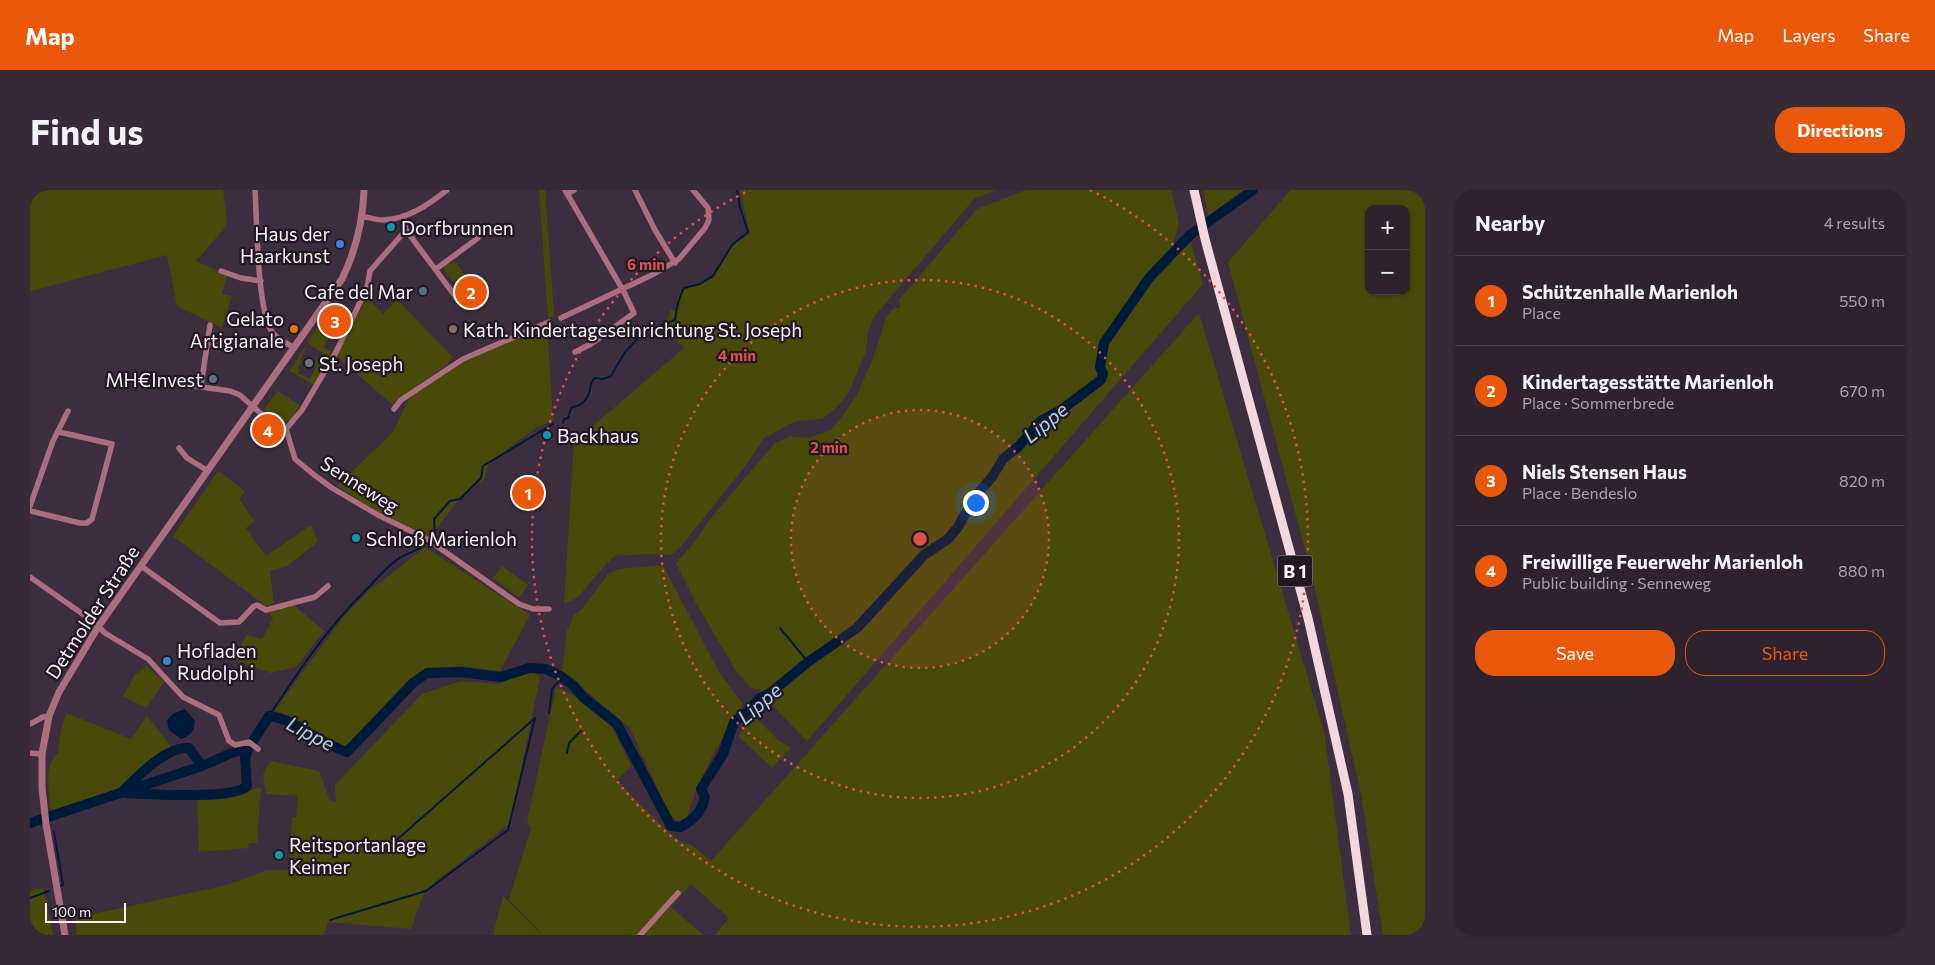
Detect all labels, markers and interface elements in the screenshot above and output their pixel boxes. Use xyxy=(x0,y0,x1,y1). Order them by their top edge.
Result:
text: Map xyxy=(25,21,75,50)
text: Map xyxy=(1717,24,1754,46)
text: Layers xyxy=(1782,24,1835,46)
text: Share xyxy=(1863,24,1910,46)
button: Directions xyxy=(1775,107,1905,153)
text: Find us xyxy=(30,109,144,152)
map controls xyxy=(1365,205,1410,295)
button: + xyxy=(1365,205,1410,250)
text: Nearby xyxy=(1475,210,1545,235)
text: 4 results xyxy=(1824,213,1885,232)
place label: Dorfbrunnen xyxy=(401,216,514,239)
marker: Dorfbrunnen xyxy=(385,221,397,233)
place label: Haus der Haarkunst xyxy=(240,222,330,267)
marker: Haus der Haarkunst xyxy=(334,238,346,250)
button: − xyxy=(1365,250,1410,295)
text: 6 min xyxy=(627,255,665,273)
pin: 2 xyxy=(455,273,487,311)
place label: Cafe del Mar xyxy=(304,280,413,303)
text: Schützenhalle Marienloh xyxy=(1522,280,1738,303)
marker: Cafe del Mar xyxy=(417,285,429,297)
text: 1 xyxy=(1487,291,1495,310)
text: 550 m xyxy=(1839,291,1885,310)
pin: 3 xyxy=(319,302,351,340)
text: Place xyxy=(1522,303,1561,322)
place label: Gelato Artigianale xyxy=(190,307,284,352)
place label: Kath. Kindertageseinrichtung St. Joseph xyxy=(463,318,802,341)
marker: Gelato Artigianale xyxy=(288,323,300,335)
marker: Kath. Kindertageseinrichtung St. Joseph xyxy=(447,323,459,335)
text: 4 min xyxy=(718,346,756,364)
place label: St. Joseph xyxy=(319,352,403,375)
marker: St. Joseph xyxy=(303,357,315,369)
place label: MH€Invest xyxy=(105,368,203,391)
text: Kindertagesstätte Marienloh xyxy=(1522,370,1774,393)
marker: MH€Invest xyxy=(207,373,219,385)
text: 2 xyxy=(1486,381,1496,400)
text: 670 m xyxy=(1839,381,1885,400)
text: Place · Sommerbrede xyxy=(1522,393,1674,412)
water label: Lippe xyxy=(1018,396,1073,447)
pin: 4 xyxy=(252,411,284,449)
place label: Backhaus xyxy=(557,424,639,447)
marker: Backhaus xyxy=(541,429,553,441)
text: 2 min xyxy=(810,438,848,456)
street label: Senneweg xyxy=(317,451,403,517)
text: Niels Stensen Haus xyxy=(1522,460,1687,483)
text: 3 xyxy=(1486,471,1496,490)
text: 820 m xyxy=(1839,471,1885,490)
pin: 1 xyxy=(512,474,544,512)
text: Place · Bendeslo xyxy=(1522,483,1637,502)
your location xyxy=(963,490,989,516)
place label: Schloß Marienloh xyxy=(366,527,517,550)
centre of rings xyxy=(911,530,929,548)
marker: Schloß Marienloh xyxy=(350,532,362,544)
street label: Detmolder Straße xyxy=(40,541,144,683)
text: Freiwillige Feuerwehr Marienloh xyxy=(1522,550,1803,573)
road number: B 1 xyxy=(1278,556,1312,586)
text: 4 xyxy=(1486,561,1496,580)
text: 880 m xyxy=(1838,561,1885,580)
text: Public building · Senneweg xyxy=(1522,573,1711,592)
button: Save xyxy=(1475,630,1675,676)
button: Share xyxy=(1685,630,1885,676)
place label: Hofladen Rudolphi xyxy=(177,639,257,684)
marker: Hofladen Rudolphi xyxy=(161,655,173,667)
water label: Lippe xyxy=(732,677,786,729)
water label: Lippe xyxy=(283,711,339,755)
place label: Reitsportanlage Keimer xyxy=(289,833,426,878)
marker: Reitsportanlage Keimer xyxy=(273,849,285,861)
scale bar xyxy=(45,900,126,923)
text: 100 m xyxy=(52,903,91,920)

